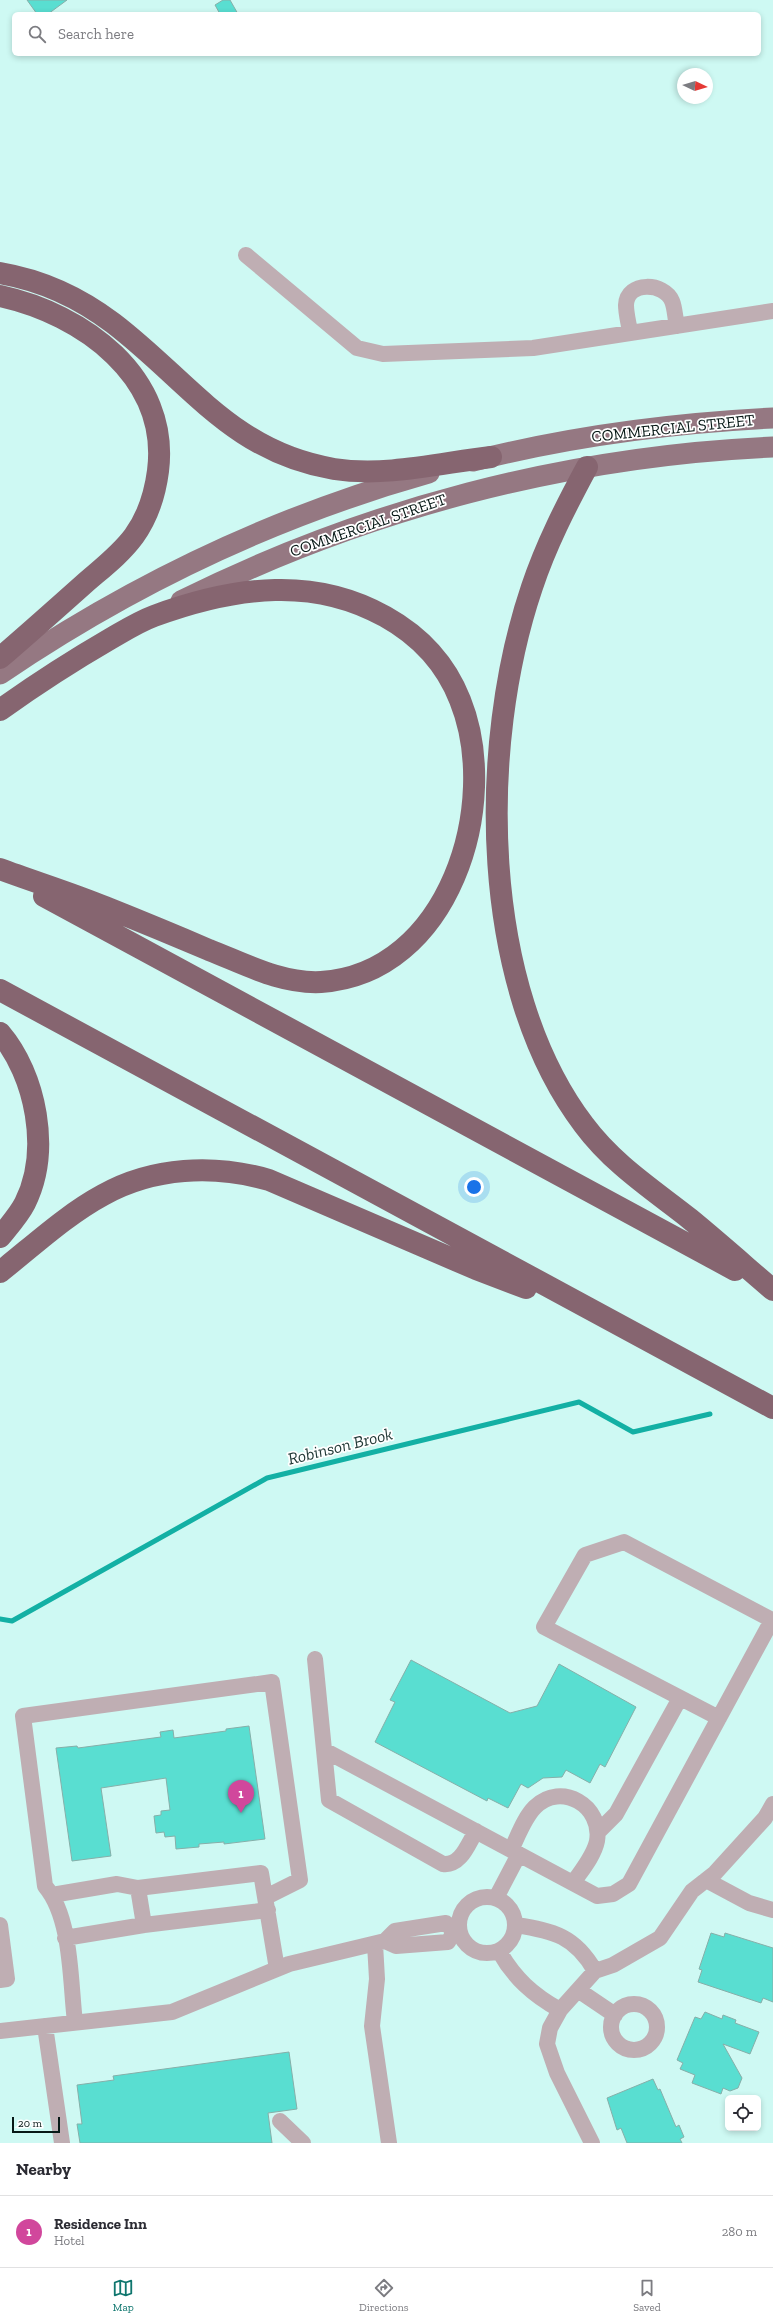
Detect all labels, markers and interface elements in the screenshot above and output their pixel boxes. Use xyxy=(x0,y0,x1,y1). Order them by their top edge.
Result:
search box xyxy=(12,12,761,56)
icon: search xyxy=(26,23,48,45)
text: Search here xyxy=(58,25,134,43)
north arrow xyxy=(677,68,713,104)
street label: COMMERCIAL STREET xyxy=(590,410,756,446)
street label: COMMERCIAL STREET xyxy=(287,489,449,561)
your location xyxy=(464,1177,484,1197)
water label: Robinson Brook xyxy=(286,1423,395,1469)
pin: 1 xyxy=(228,1780,254,1813)
map controls xyxy=(725,2095,761,2131)
button: locate xyxy=(725,2095,761,2131)
scale bar xyxy=(12,2115,60,2134)
text: 20 m xyxy=(18,2117,42,2130)
text: Nearby xyxy=(16,2159,71,2179)
text: Residence Inn xyxy=(54,2215,147,2233)
text: 1 xyxy=(26,2224,32,2239)
text: 280 m xyxy=(722,2224,757,2239)
text: Hotel xyxy=(54,2233,85,2248)
tab: Map xyxy=(112,2277,134,2314)
tab: Directions xyxy=(359,2277,409,2314)
tab: Saved xyxy=(633,2277,661,2314)

